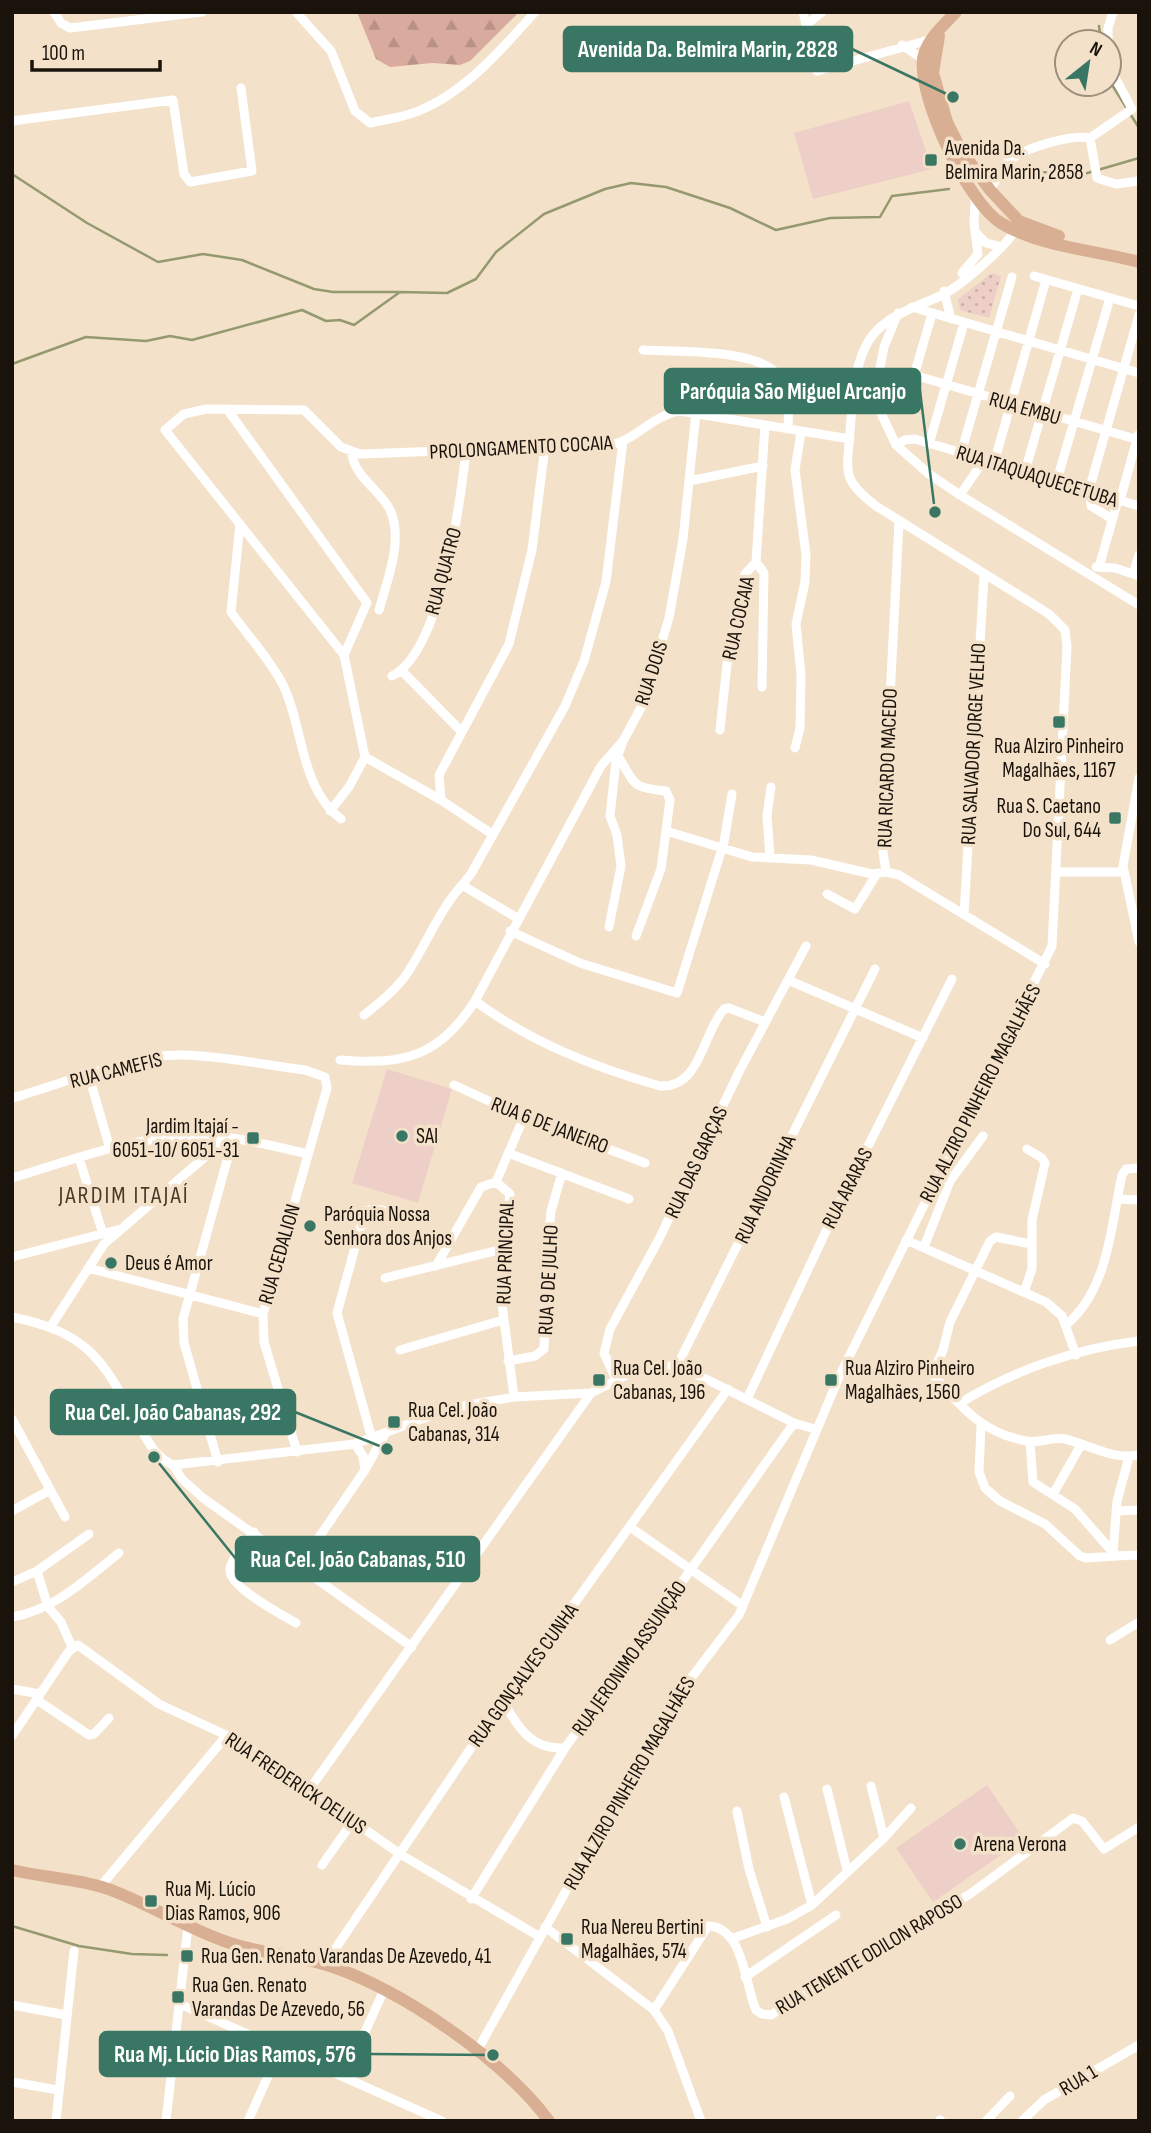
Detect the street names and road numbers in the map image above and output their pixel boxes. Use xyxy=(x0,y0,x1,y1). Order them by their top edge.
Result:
street label: RUA EMBU xyxy=(986,386,1063,431)
street label: PROLONGAMENTO COCAIA xyxy=(429,430,614,465)
street label: RUA ITAQUAQUECETUBA xyxy=(953,440,1122,513)
street label: RUA QUATRO xyxy=(420,525,467,618)
street label: RUA COCAIA xyxy=(717,573,760,662)
street label: RUA DOIS xyxy=(629,638,674,708)
street label: RUA SALVADOR JORGE VELHO xyxy=(956,643,991,846)
street label: RUA RICARDO MACEDO xyxy=(872,688,903,848)
street label: RUA ALZIRO PINHEIRO MAGALHÃES xyxy=(914,980,1046,1207)
street label: RUA CAMEFIS xyxy=(68,1047,165,1094)
street label: RUA 6 DE JANEIRO xyxy=(488,1092,612,1159)
street label: RUA DAS GARÇAS xyxy=(660,1102,733,1222)
street label: RUA ANDORINHA xyxy=(729,1130,802,1247)
street label: RUA ARARAS xyxy=(817,1144,878,1233)
street label: RUA PRINCIPAL xyxy=(491,1199,520,1305)
street label: RUA CEDALION xyxy=(253,1201,306,1307)
street label: RUA 9 DE JULHO xyxy=(533,1224,564,1336)
street label: RUA JERONIMO ASSUNÇÃO xyxy=(567,1576,692,1741)
street label: RUA GONÇALVES CUNHA xyxy=(463,1598,584,1752)
street label: RUA ALZIRO PINHEIRO MAGALHÃES xyxy=(558,1672,701,1894)
street label: RUA FREDERICK DELIUS xyxy=(220,1727,371,1840)
street label: RUA TENENTE ODILON RAPOSO xyxy=(771,1889,967,2020)
street label: RUA 1 xyxy=(1055,2059,1102,2101)

